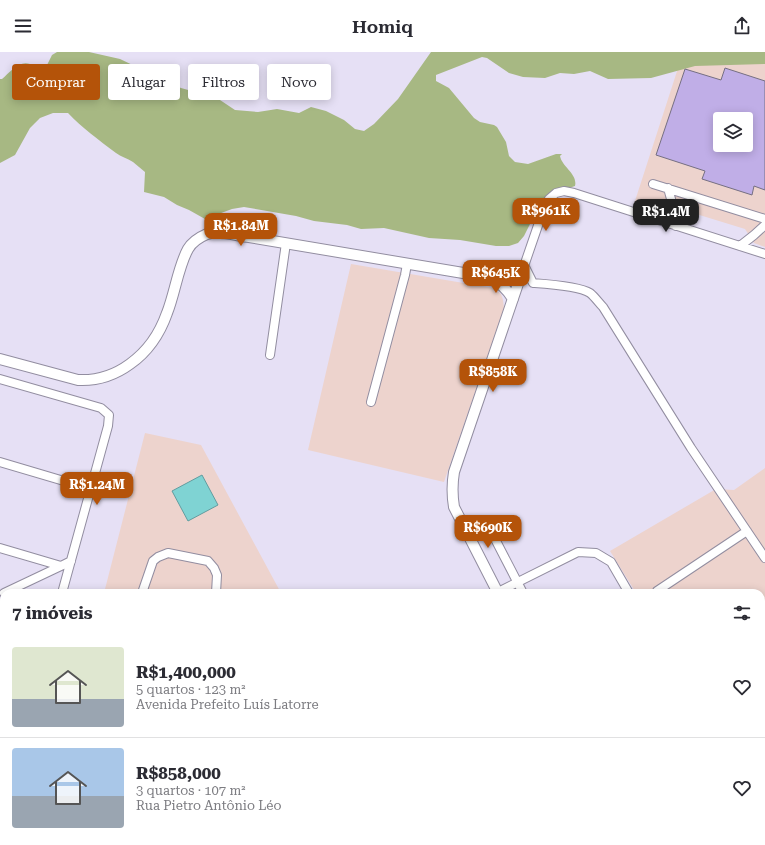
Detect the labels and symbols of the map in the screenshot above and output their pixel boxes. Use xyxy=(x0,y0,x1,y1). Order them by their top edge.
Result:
pin: R$961K xyxy=(513,198,579,232)
pin: R$1.4M xyxy=(633,199,699,233)
pin: R$1.84M xyxy=(204,213,278,247)
pin: R$645K xyxy=(463,260,529,294)
pin: R$858K xyxy=(460,359,526,393)
pin: R$1.24M xyxy=(60,472,134,506)
pin: R$690K xyxy=(455,515,521,549)

